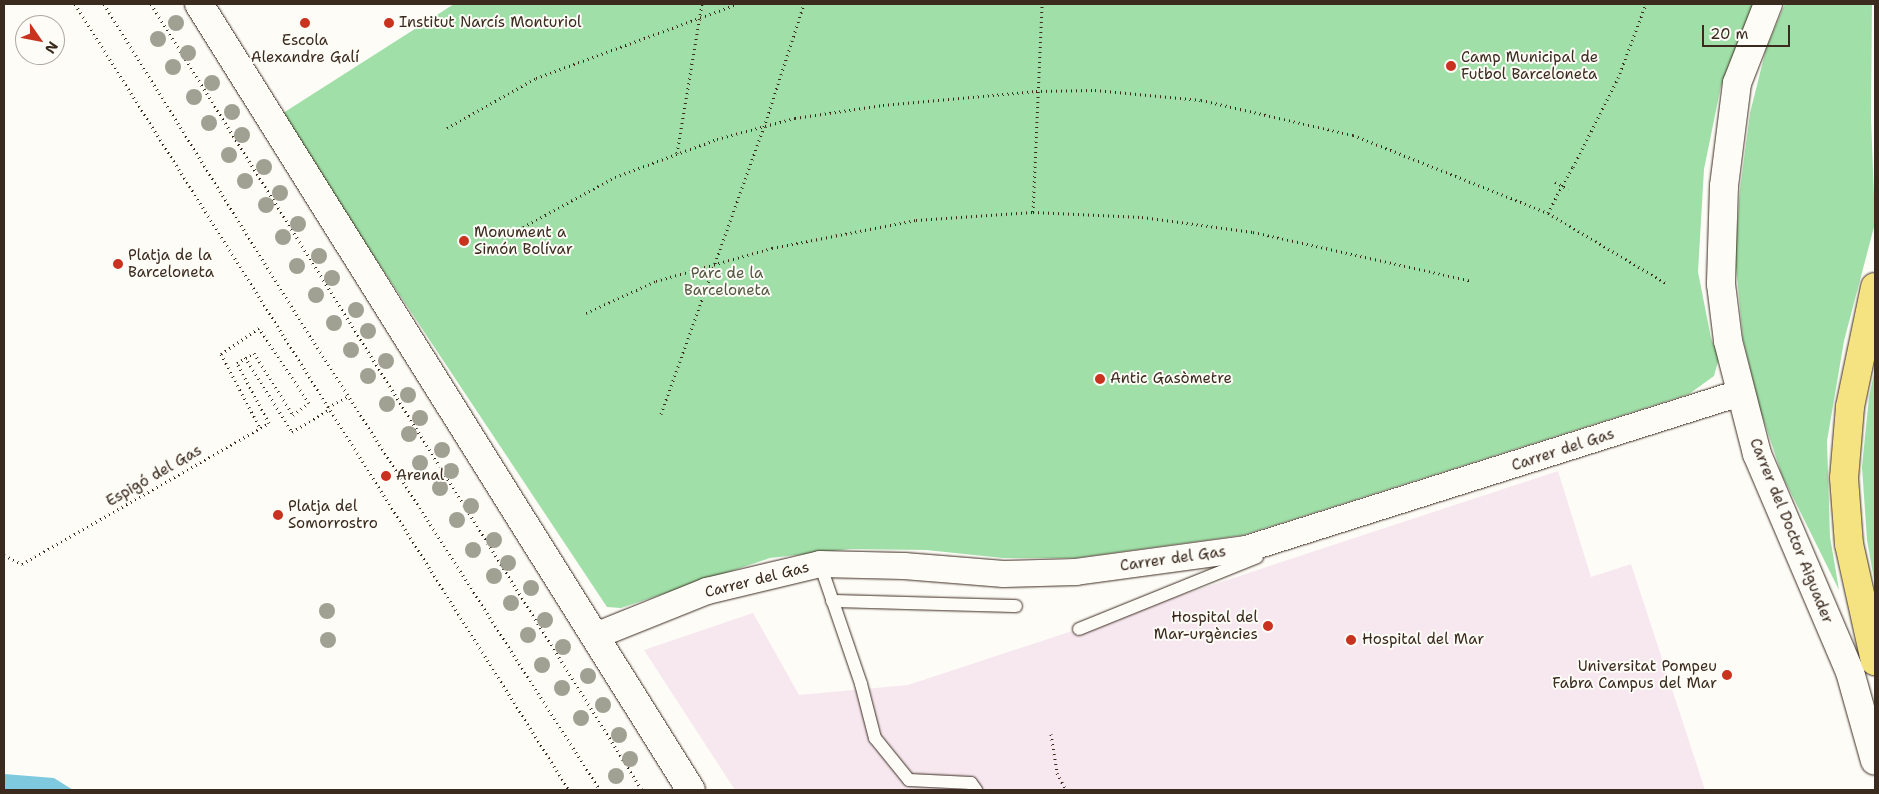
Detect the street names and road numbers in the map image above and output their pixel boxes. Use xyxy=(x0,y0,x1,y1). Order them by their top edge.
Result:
street label: Carrer del Gas xyxy=(1509,425,1617,475)
street label: Carrer del Doctor Aiguader xyxy=(1746,436,1836,626)
street label: Espigó del Gas xyxy=(103,441,205,511)
street label: Carrer del Gas xyxy=(1119,543,1227,575)
street label: Carrer del Gas xyxy=(703,558,811,602)

